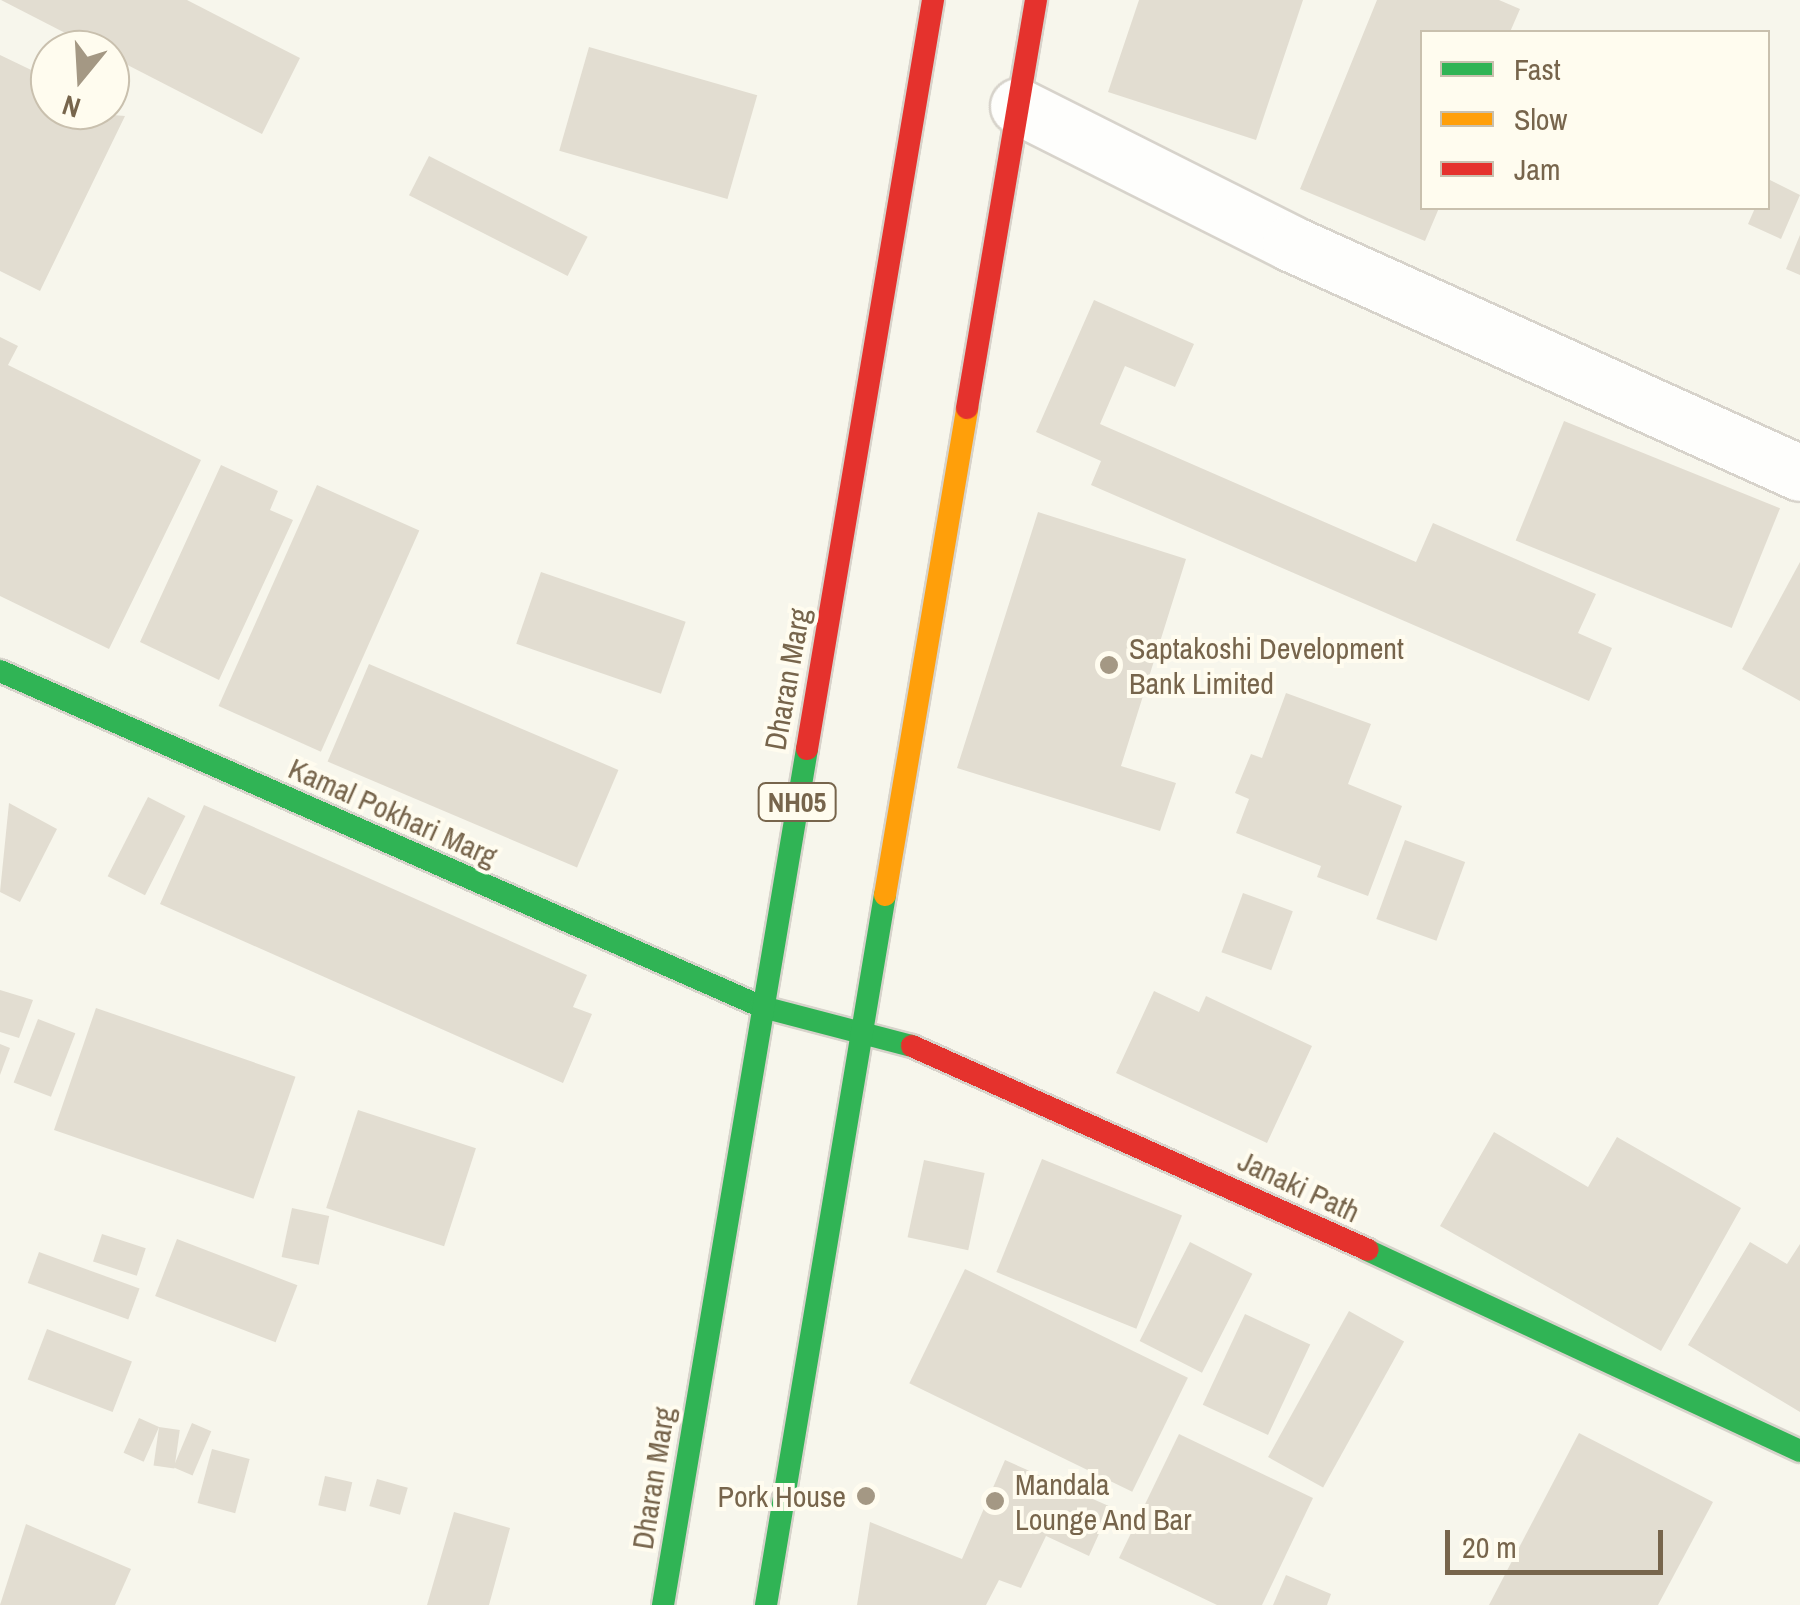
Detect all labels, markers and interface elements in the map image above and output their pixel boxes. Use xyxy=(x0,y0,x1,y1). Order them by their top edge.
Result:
north arrow xyxy=(30,30,130,130)
legend xyxy=(1420,30,1770,210)
text: Fast xyxy=(1514,49,1561,89)
text: N xyxy=(58,86,85,127)
text: Slow xyxy=(1514,99,1567,139)
text: Jam xyxy=(1514,149,1560,189)
street label: Dharan Marg xyxy=(757,605,817,753)
place label: Saptakoshi Development Bank Limited xyxy=(1129,630,1404,700)
marker: Saptakoshi Development Bank Limited xyxy=(1098,654,1120,676)
street label: Kamal Pokhari Marg xyxy=(283,750,503,874)
road number: NH05 xyxy=(757,779,837,825)
street label: Janaki Path xyxy=(1233,1142,1365,1230)
street label: Dharan Marg xyxy=(624,1404,682,1552)
place label: Mandala Lounge And Bar xyxy=(1015,1466,1193,1536)
place label: Pork House xyxy=(717,1478,846,1514)
marker: Pork House xyxy=(855,1485,877,1507)
marker: Mandala Lounge And Bar xyxy=(984,1490,1006,1512)
scale bar xyxy=(1450,1510,1668,1572)
text: 20 m xyxy=(1462,1527,1517,1567)

